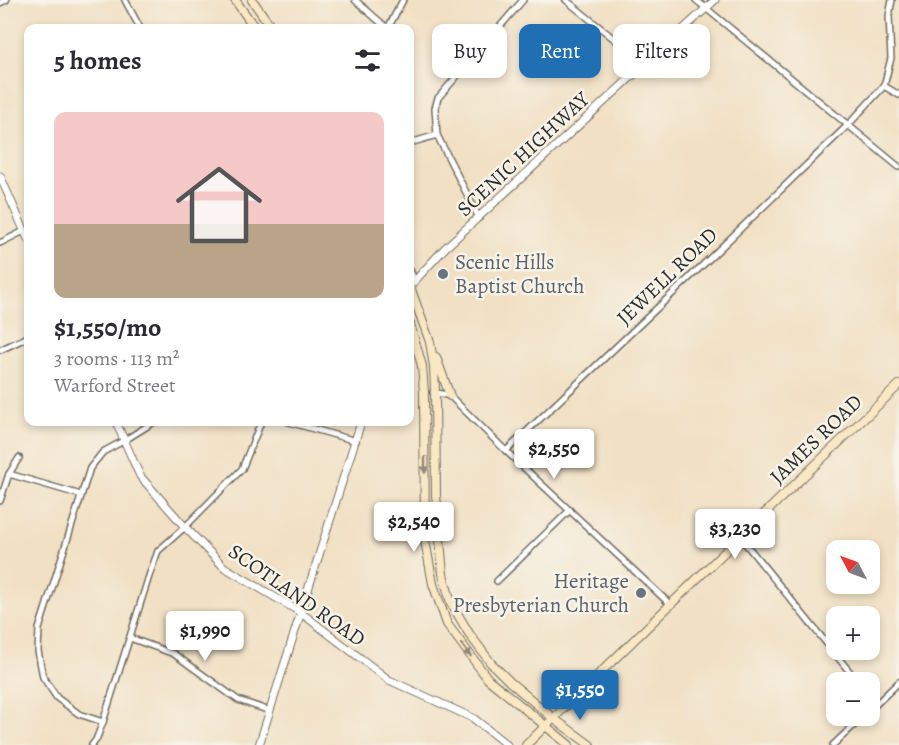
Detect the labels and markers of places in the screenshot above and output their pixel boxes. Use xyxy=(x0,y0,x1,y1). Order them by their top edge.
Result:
place label: Scenic Hills Baptist Church xyxy=(455,248,584,300)
marker: Scenic Hills Baptist Church xyxy=(436,267,450,281)
pin: $2,550 xyxy=(505,429,603,480)
pin: $2,540 xyxy=(365,502,463,553)
pin: $3,230 xyxy=(686,509,784,560)
place label: Heritage Presbyterian Church xyxy=(453,567,629,619)
marker: Heritage Presbyterian Church xyxy=(634,586,648,600)
pin: $1,990 xyxy=(156,611,254,662)
pin: $1,550 xyxy=(531,670,629,721)

